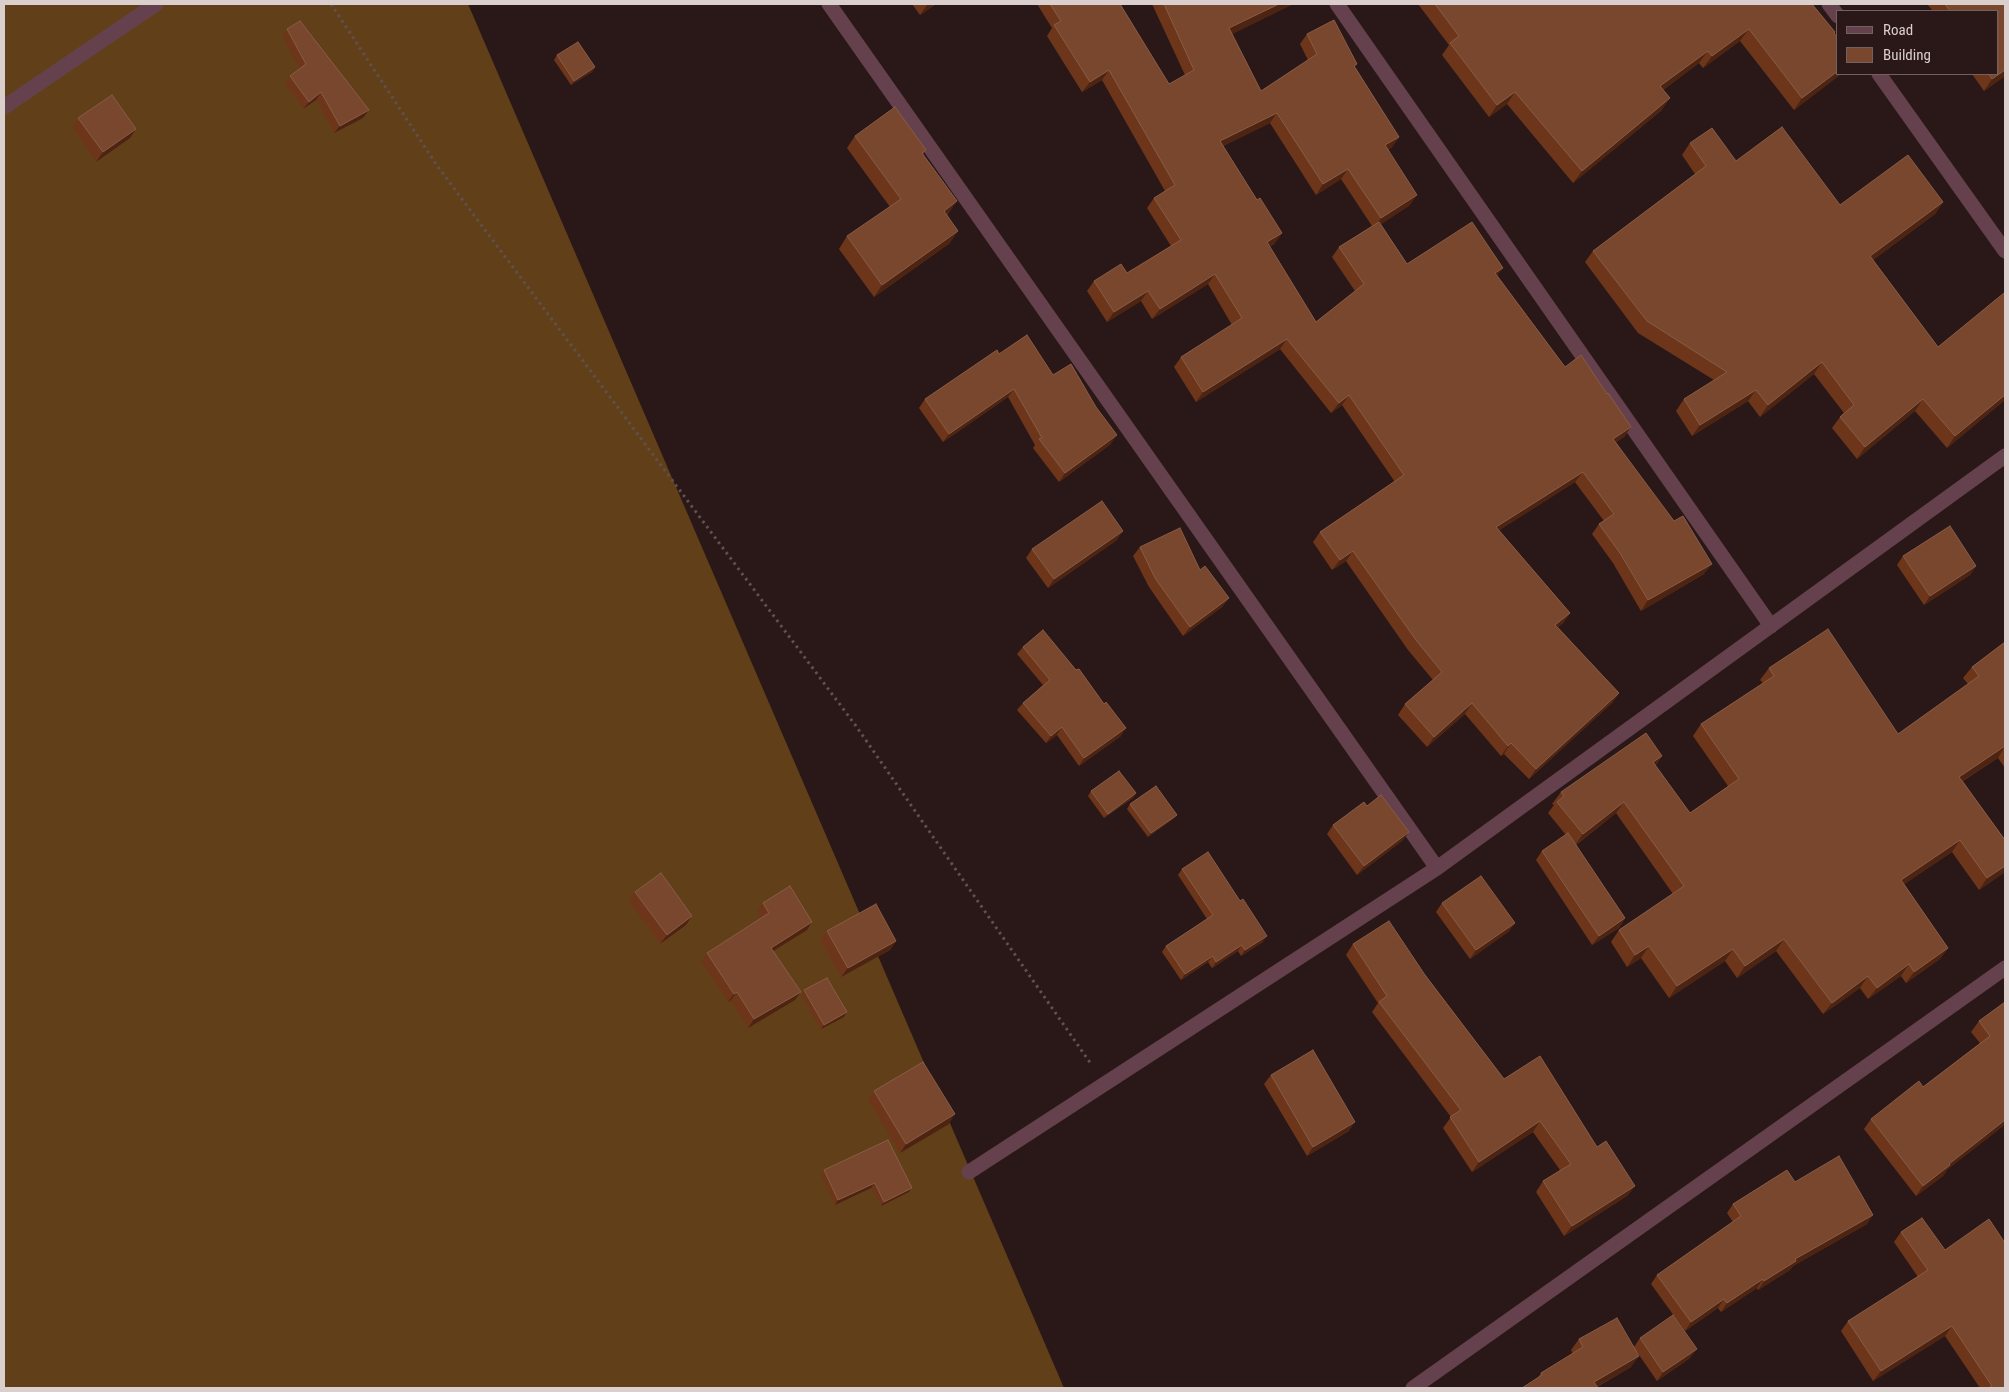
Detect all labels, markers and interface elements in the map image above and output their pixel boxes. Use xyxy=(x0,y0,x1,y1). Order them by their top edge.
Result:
legend xyxy=(1836,10,1999,75)
text: Road xyxy=(1883,21,1913,39)
text: Building xyxy=(1883,46,1931,64)

